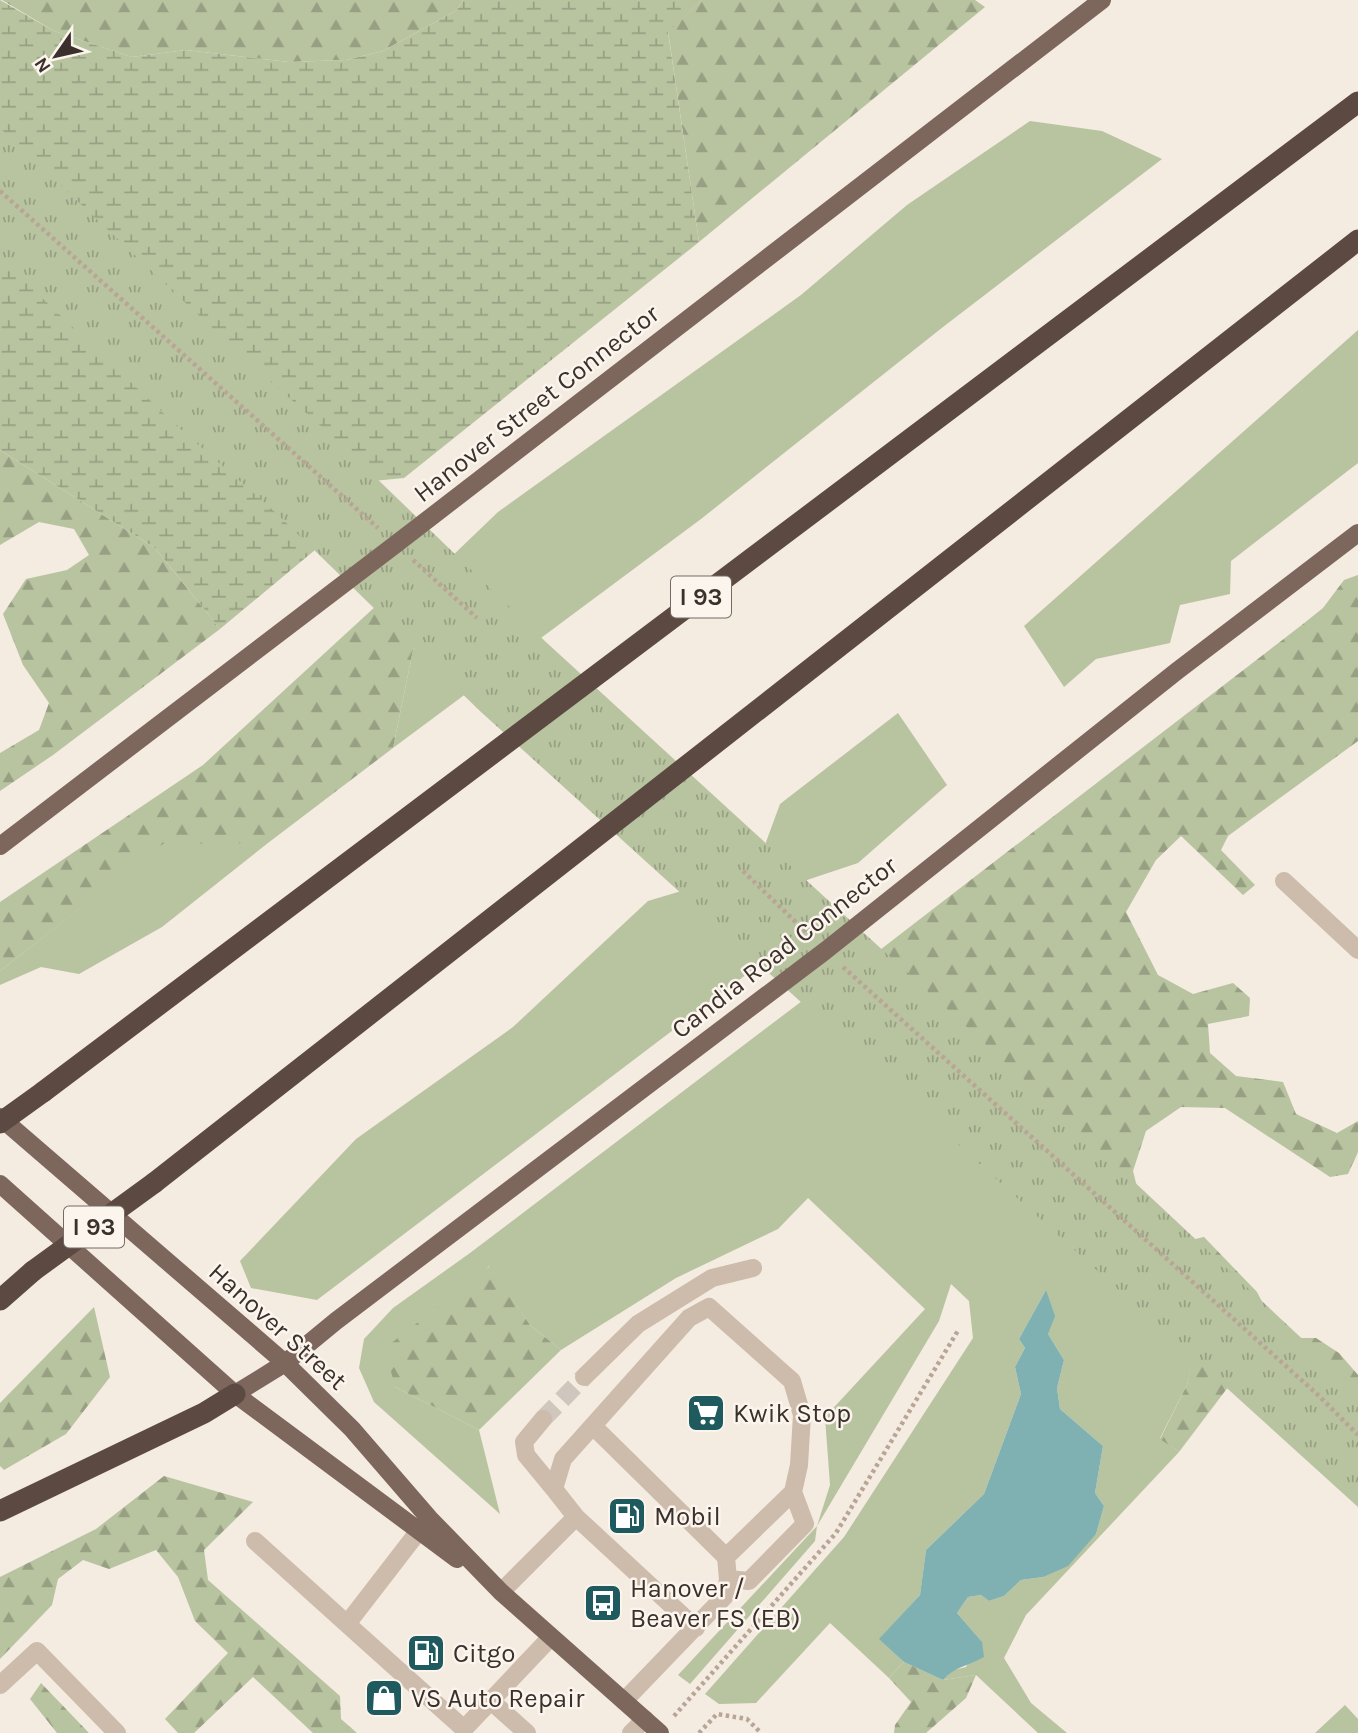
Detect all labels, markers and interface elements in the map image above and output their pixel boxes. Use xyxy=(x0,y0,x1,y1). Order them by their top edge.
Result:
north arrow xyxy=(21,21,91,91)
text: N xyxy=(30,53,56,77)
street label: Hanover Street Connector xyxy=(407,298,666,509)
road number: I 93 xyxy=(671,576,731,618)
street label: Candia Road Connector xyxy=(666,849,904,1045)
road number: I 93 xyxy=(64,1206,124,1247)
street label: Hanover Street xyxy=(202,1256,353,1397)
supermarket icon: Kwik Stop xyxy=(685,1392,727,1434)
place label: Kwik Stop xyxy=(733,1398,851,1429)
fuel station icon: Mobil xyxy=(606,1495,648,1537)
place label: Mobil xyxy=(654,1501,721,1532)
place label: Hanover / Beaver FS (EB) xyxy=(630,1573,801,1634)
bus stop icon: Hanover / Beaver FS (EB) xyxy=(582,1582,624,1624)
fuel station icon: Citgo xyxy=(405,1632,447,1674)
place label: Citgo xyxy=(453,1638,515,1669)
shop icon: VS Auto Repair xyxy=(363,1677,405,1719)
place label: VS Auto Repair xyxy=(411,1683,585,1714)

